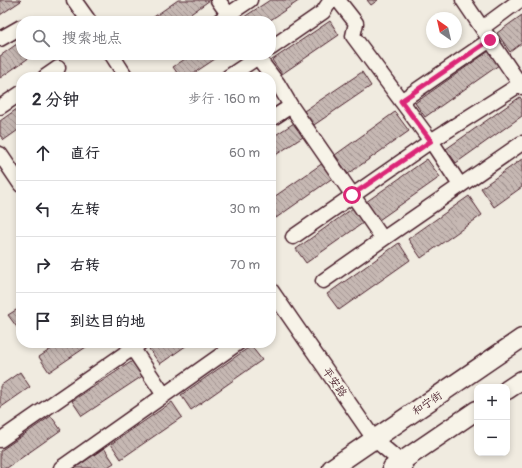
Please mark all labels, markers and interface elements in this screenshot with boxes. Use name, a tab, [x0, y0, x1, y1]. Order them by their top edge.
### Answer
north arrow	[426, 12, 462, 48]
search box	[16, 16, 276, 60]
icon: search	[30, 27, 52, 49]
text: 搜索地点	[62, 29, 122, 48]
route end	[481, 31, 499, 49]
text: 2 分钟	[32, 89, 79, 110]
text: 步行 · 160 m	[188, 91, 260, 107]
icon: ahead	[32, 142, 54, 164]
text: 直行	[70, 144, 100, 163]
text: 60 m	[229, 145, 260, 161]
route start	[343, 186, 361, 204]
icon: left	[32, 198, 54, 220]
text: 左转	[70, 200, 100, 219]
text: 30 m	[230, 201, 260, 217]
icon: right	[32, 254, 54, 276]
text: 右转	[70, 256, 100, 275]
text: 70 m	[230, 257, 260, 273]
icon: arrive	[32, 310, 54, 332]
text: 到达目的地	[70, 312, 145, 331]
street label: 平安路	[320, 365, 349, 400]
map controls	[474, 384, 510, 456]
button: +	[474, 384, 510, 420]
street label: 和宁街	[410, 388, 445, 418]
button: −	[474, 420, 510, 456]

